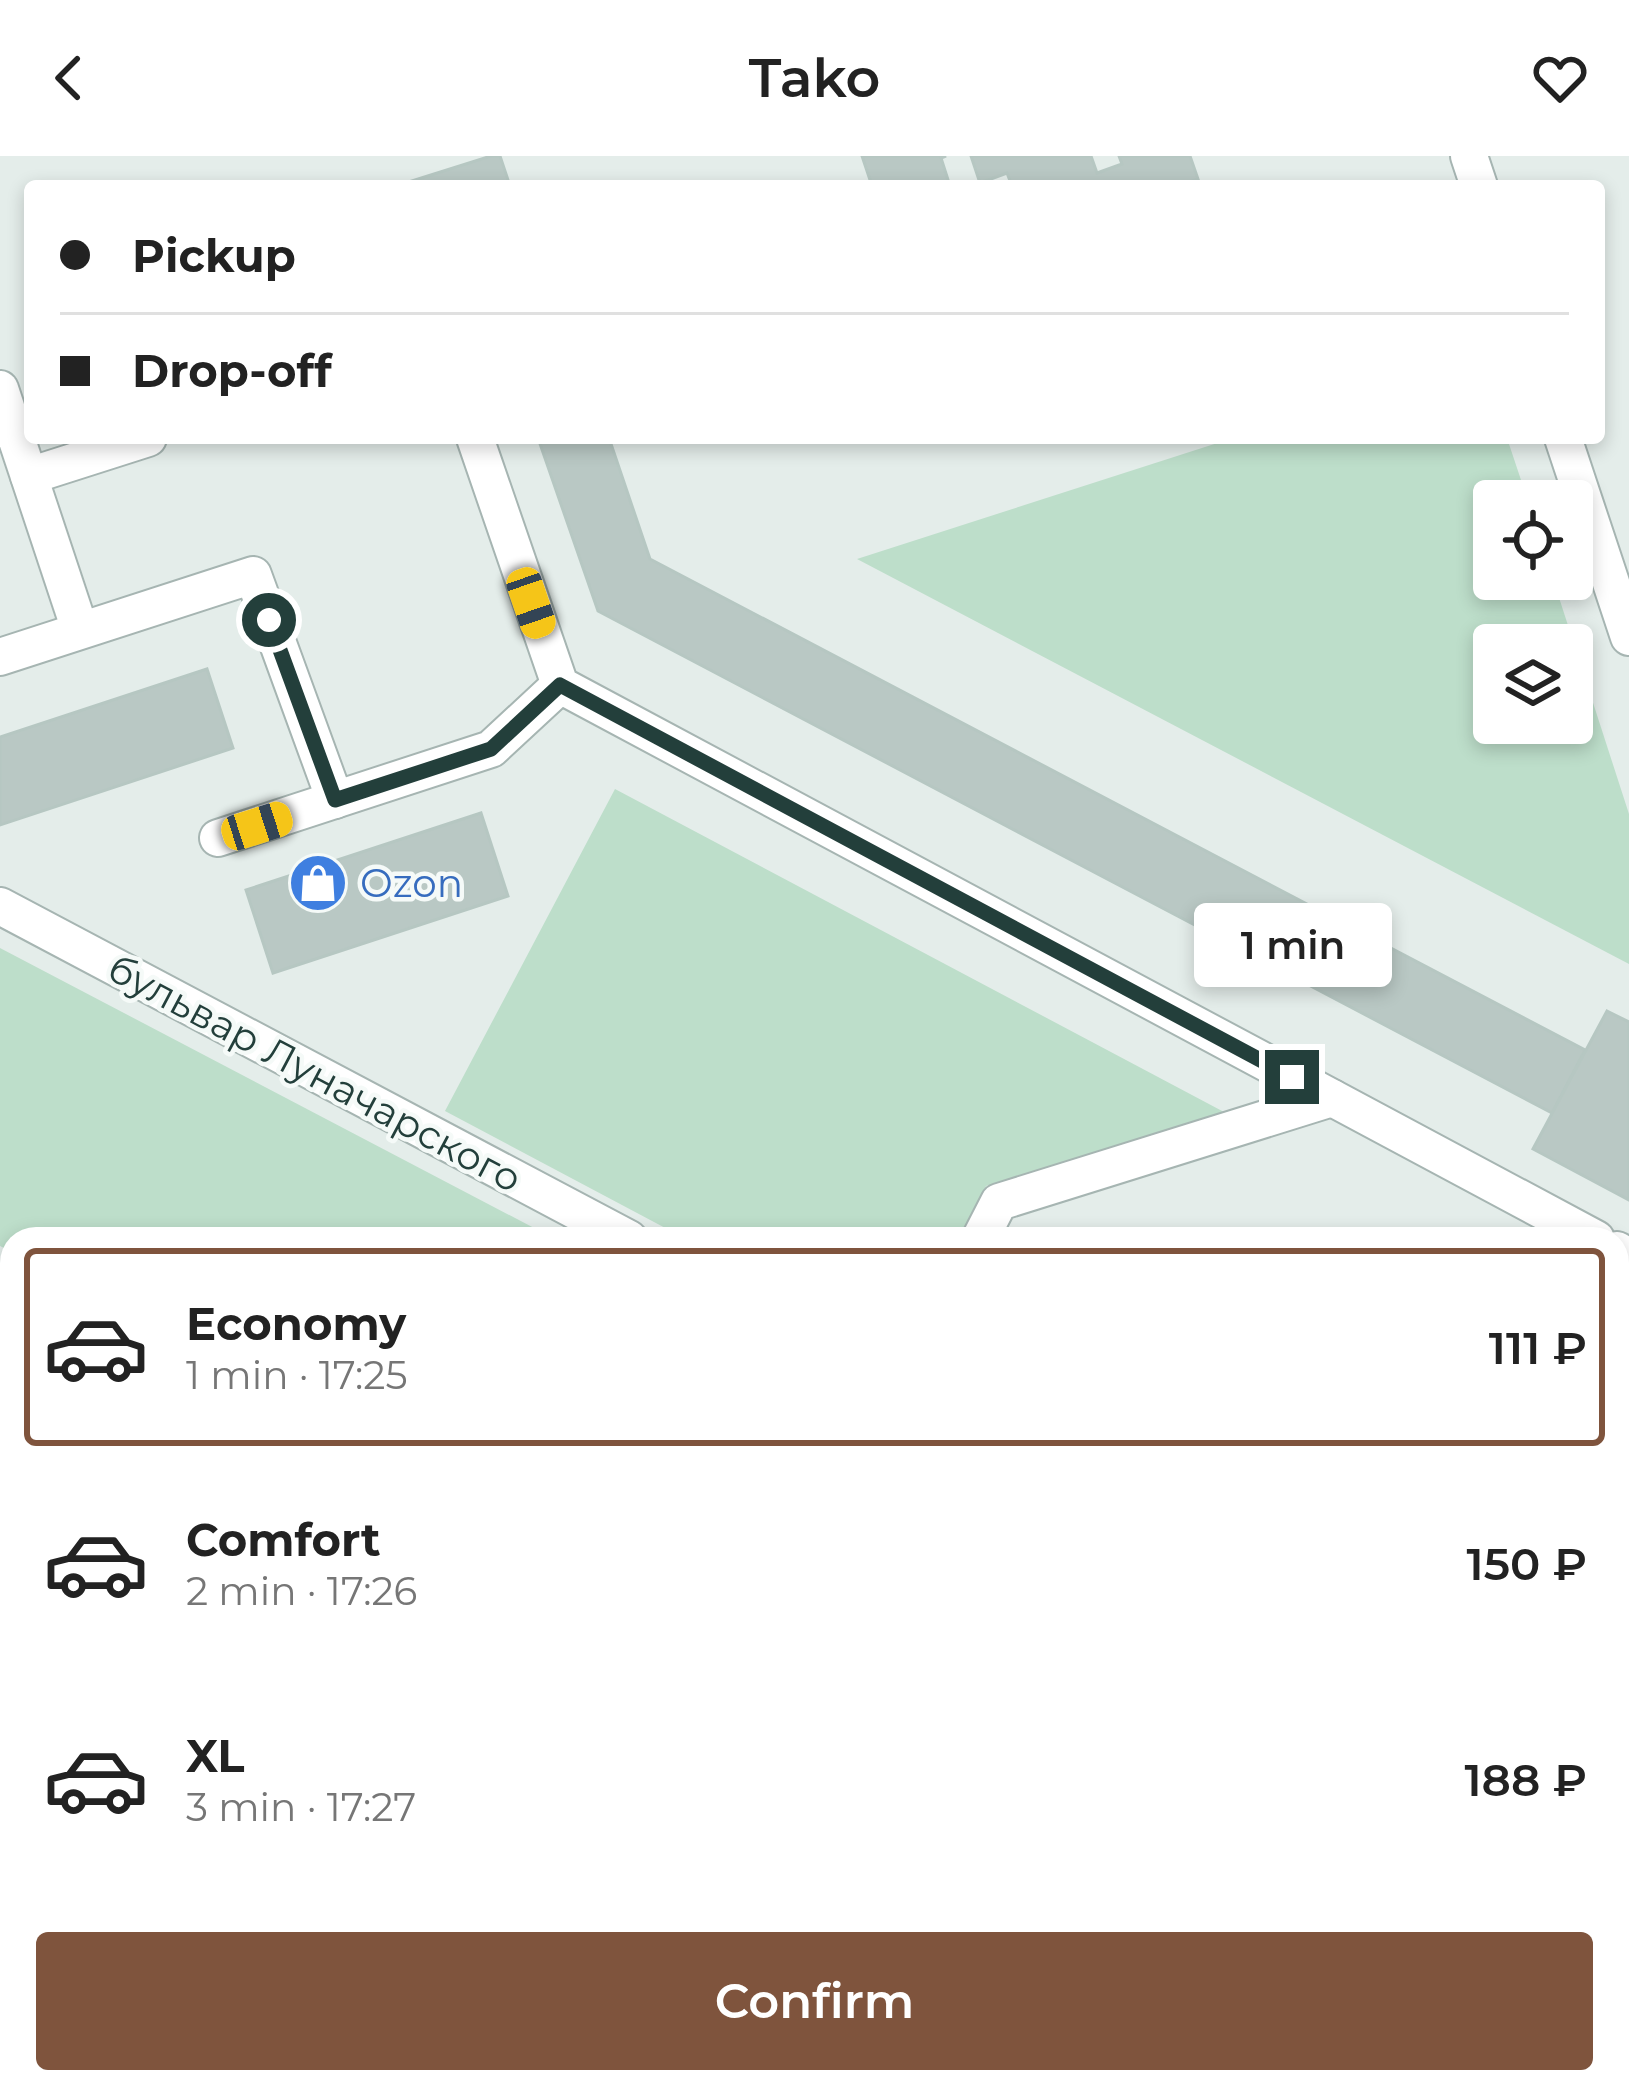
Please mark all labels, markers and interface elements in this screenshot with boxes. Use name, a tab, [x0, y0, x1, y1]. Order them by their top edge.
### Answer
icon: back	[36, 45, 102, 111]
text: Tako	[749, 45, 880, 111]
icon: heart	[1527, 45, 1593, 111]
text: Pickup	[132, 228, 296, 283]
text: Drop-off	[132, 343, 332, 398]
map controls	[1473, 480, 1593, 744]
button: locate	[1473, 480, 1593, 600]
car	[502, 563, 560, 643]
route start	[242, 593, 296, 647]
button: layers	[1473, 624, 1593, 744]
car	[217, 798, 297, 854]
shop icon: Ozon	[287, 852, 349, 914]
place label: Ozon	[360, 859, 463, 907]
callout: 1 min	[1193, 903, 1391, 987]
text: 1 min	[1241, 921, 1345, 969]
street label: бульвар Луначарского	[100, 943, 530, 1203]
route end	[1265, 1050, 1319, 1104]
icon: car	[42, 1293, 150, 1401]
text: Economy	[186, 1296, 406, 1351]
text: 111 ₽	[1489, 1320, 1587, 1375]
text: 1 min · 17:25	[186, 1351, 408, 1399]
icon: car	[42, 1509, 150, 1617]
text: Comfort	[186, 1512, 381, 1567]
text: 150 ₽	[1467, 1536, 1587, 1591]
text: 2 min · 17:26	[186, 1567, 417, 1615]
icon: car	[42, 1725, 150, 1833]
text: XL	[186, 1728, 244, 1783]
text: 188 ₽	[1464, 1752, 1587, 1807]
text: 3 min · 17:27	[186, 1783, 416, 1831]
button: Confirm	[36, 1932, 1593, 2070]

